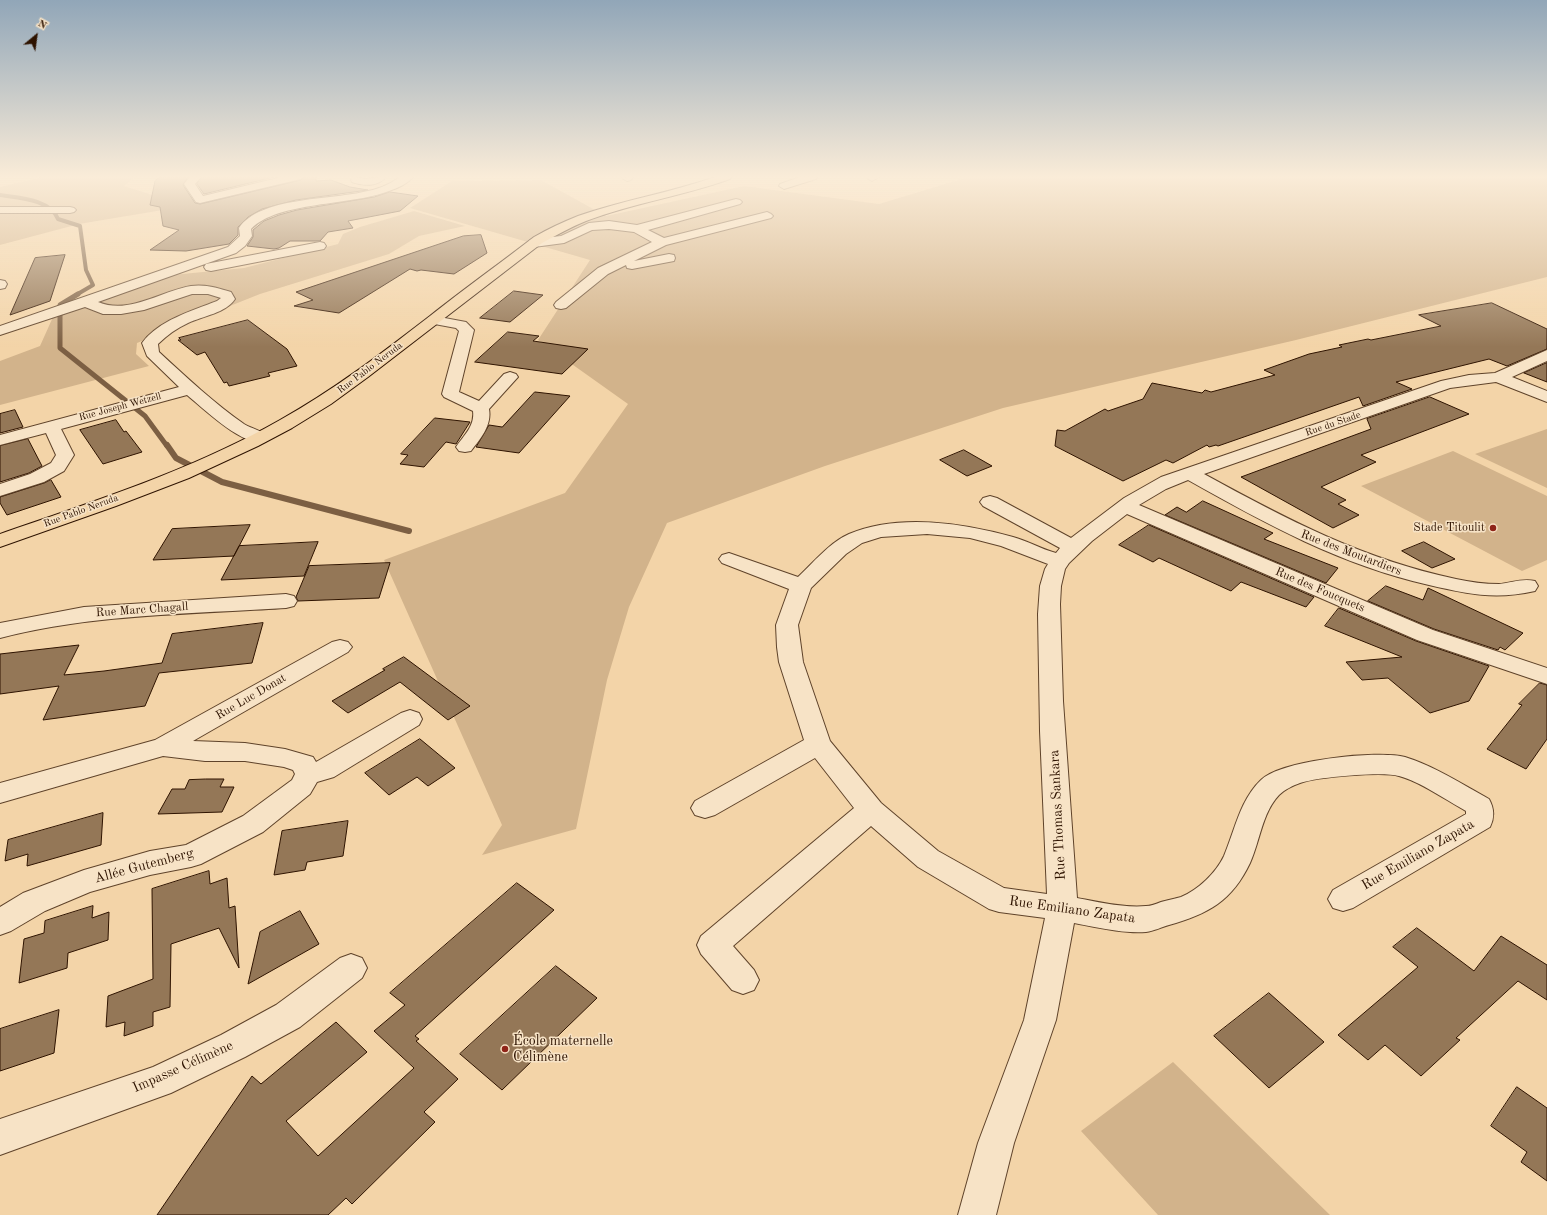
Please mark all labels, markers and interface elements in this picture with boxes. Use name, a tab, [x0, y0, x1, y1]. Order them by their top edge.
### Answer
north arrow	[16, 16, 56, 56]
text: N	[36, 18, 48, 32]
street label: Rue Pablo Neruda	[335, 340, 405, 396]
street label: Rue Joseph Wetzell	[77, 390, 163, 424]
street label: Rue du Stade	[1304, 409, 1362, 439]
street label: Rue Pablo Neruda	[42, 492, 120, 530]
place label: Stade Titoulit	[1413, 521, 1485, 535]
marker: Stade Titoulit	[1488, 523, 1498, 533]
street label: Rue des Moutardiers	[1299, 527, 1403, 579]
street label: Rue des Foucquets	[1273, 565, 1367, 615]
street label: Rue Marc Chagall	[95, 600, 189, 620]
street label: Rue Luc Donat	[213, 671, 289, 723]
street label: Rue Thomas Sankara	[1046, 749, 1070, 881]
street label: Rue Emiliano Zapata	[1359, 816, 1477, 894]
street label: Allée Gutemberg	[93, 845, 195, 887]
street label: Rue Emiliano Zapata	[1008, 893, 1136, 927]
place label: École maternelle Célimène	[513, 1033, 613, 1066]
street label: Impasse Célimène	[130, 1037, 236, 1097]
marker: École maternelle Célimène	[500, 1044, 510, 1054]

